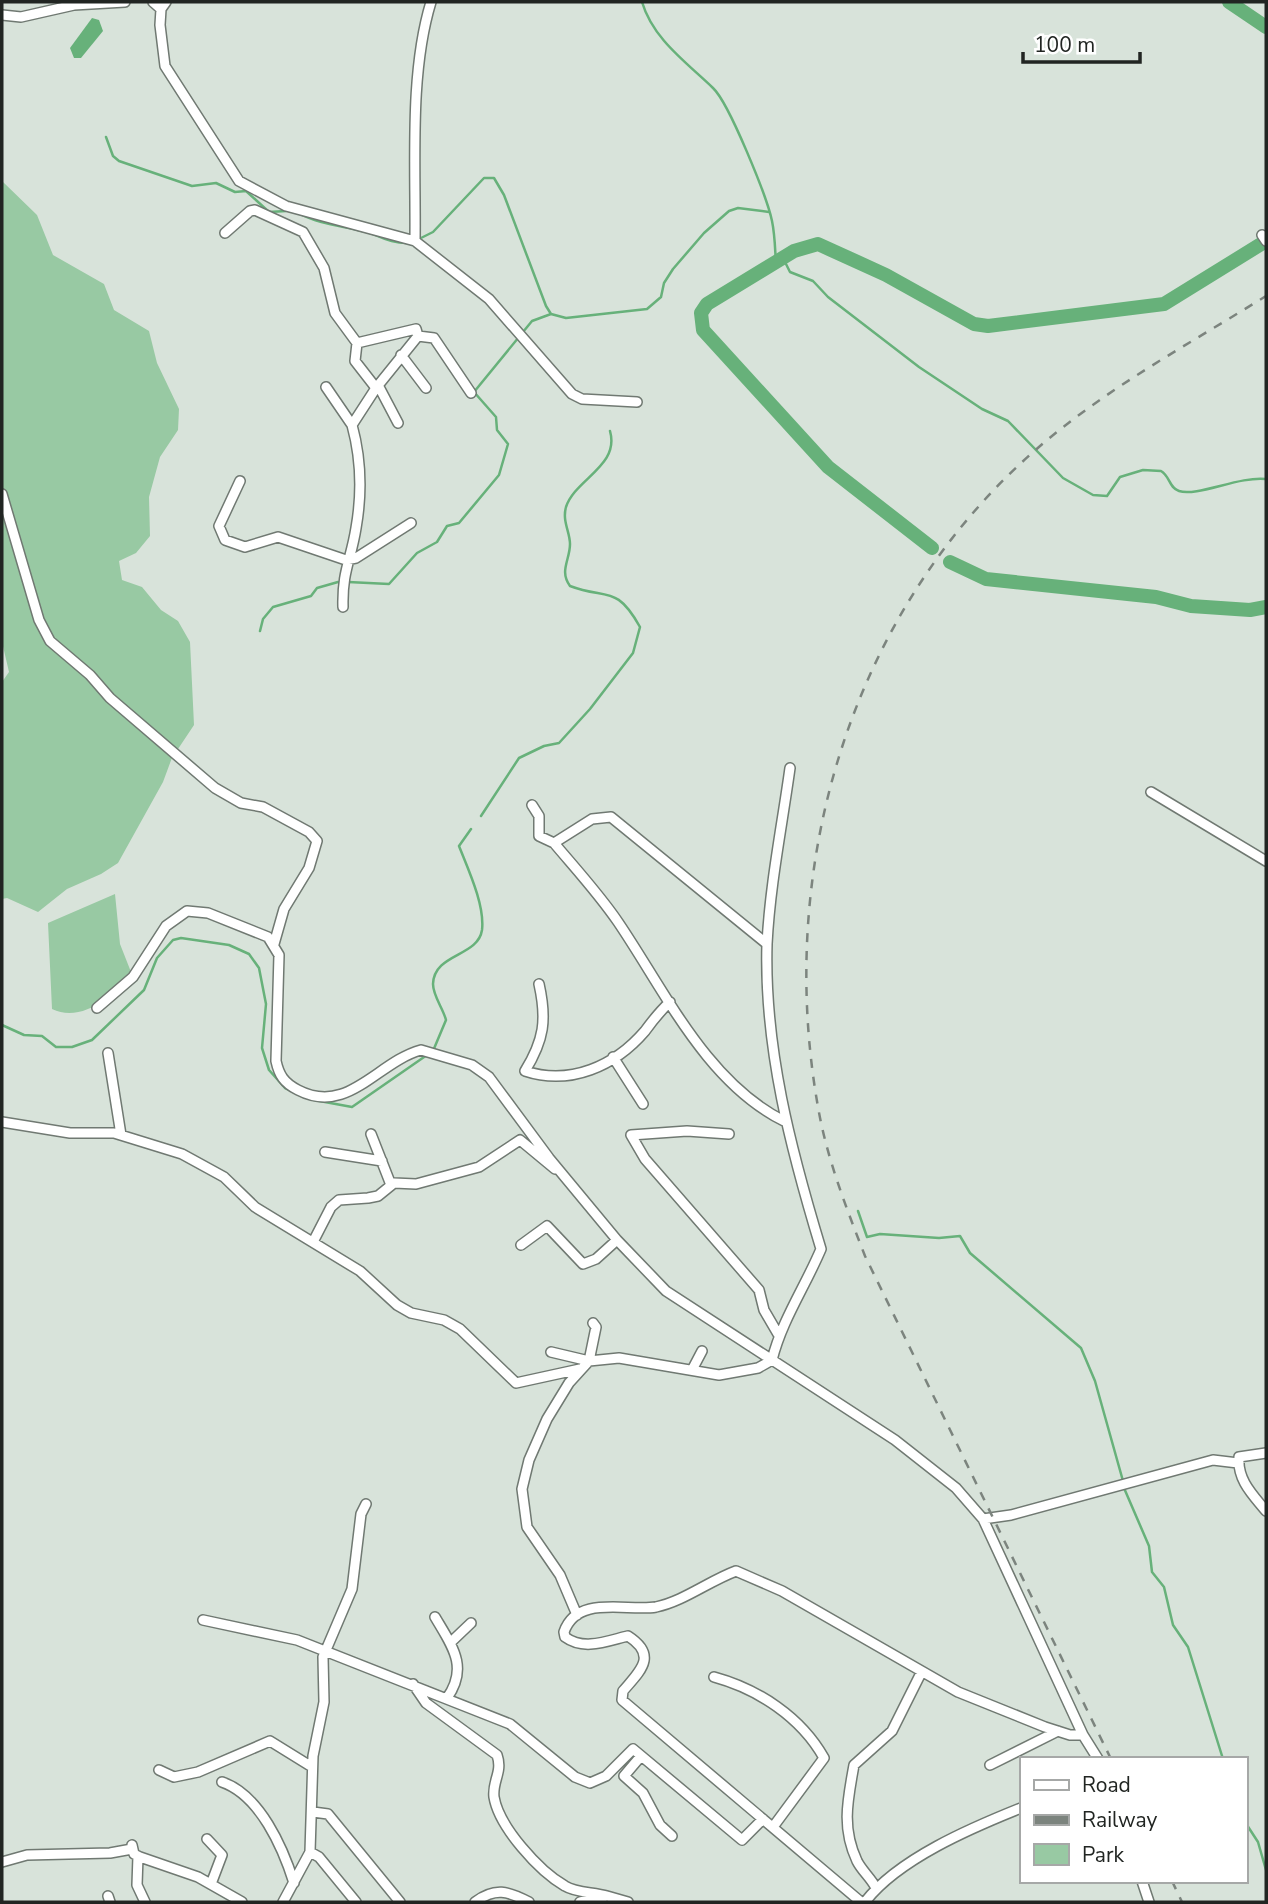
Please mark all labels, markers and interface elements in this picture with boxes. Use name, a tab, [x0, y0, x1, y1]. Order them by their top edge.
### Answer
scale bar	[1023, 21, 1140, 65]
text: 100 m	[1034, 31, 1095, 59]
legend	[1020, 1757, 1247, 1883]
text: Road	[1082, 1771, 1131, 1799]
text: Railway	[1082, 1806, 1157, 1834]
text: Park	[1082, 1841, 1124, 1869]

